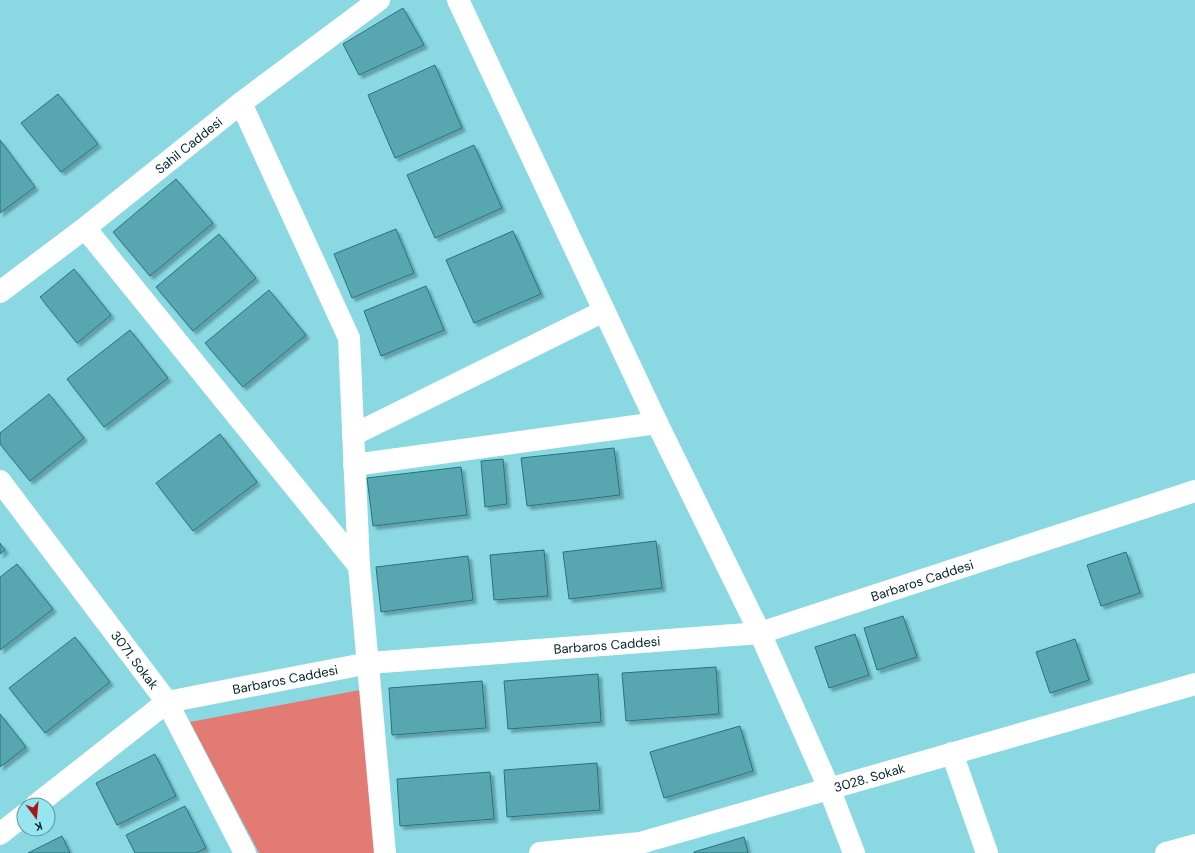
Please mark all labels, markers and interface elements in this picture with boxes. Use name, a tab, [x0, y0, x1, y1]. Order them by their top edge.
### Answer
street label: Sahil Caddesi	[152, 113, 226, 178]
street label: Barbaros Caddesi	[869, 556, 976, 605]
street label: 3071. Sokak	[107, 627, 162, 693]
street label: Barbaros Caddesi	[553, 633, 661, 658]
street label: Barbaros Caddesi	[231, 661, 339, 698]
street label: 3028. Sokak	[832, 759, 907, 796]
north arrow	[16, 797, 56, 837]
text: K	[33, 819, 44, 834]

